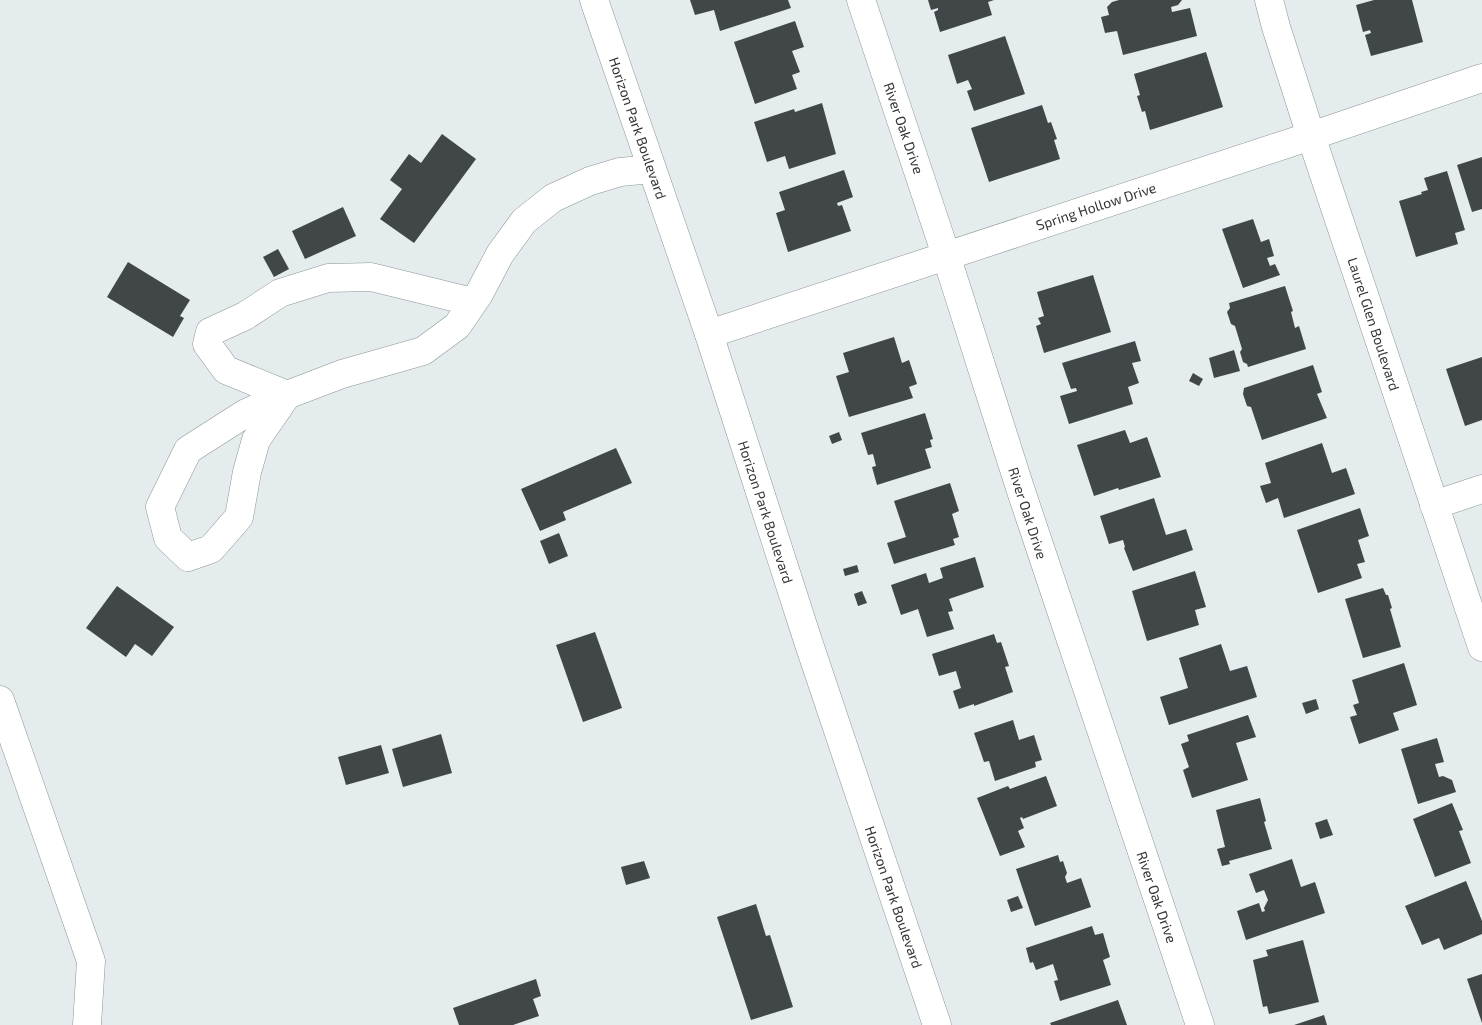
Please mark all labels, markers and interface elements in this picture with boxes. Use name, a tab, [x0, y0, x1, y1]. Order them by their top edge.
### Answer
street label: Horizon Park Boulevard	[606, 55, 670, 201]
street label: River Oak Drive	[880, 80, 928, 176]
street label: Spring Hollow Drive	[1034, 179, 1158, 233]
street label: Laurel Glen Boulevard	[1344, 255, 1404, 393]
street label: Horizon Park Boulevard	[735, 438, 797, 586]
street label: River Oak Drive	[1005, 465, 1051, 561]
street label: Horizon Park Boulevard	[862, 824, 926, 970]
street label: River Oak Drive	[1133, 849, 1181, 945]

